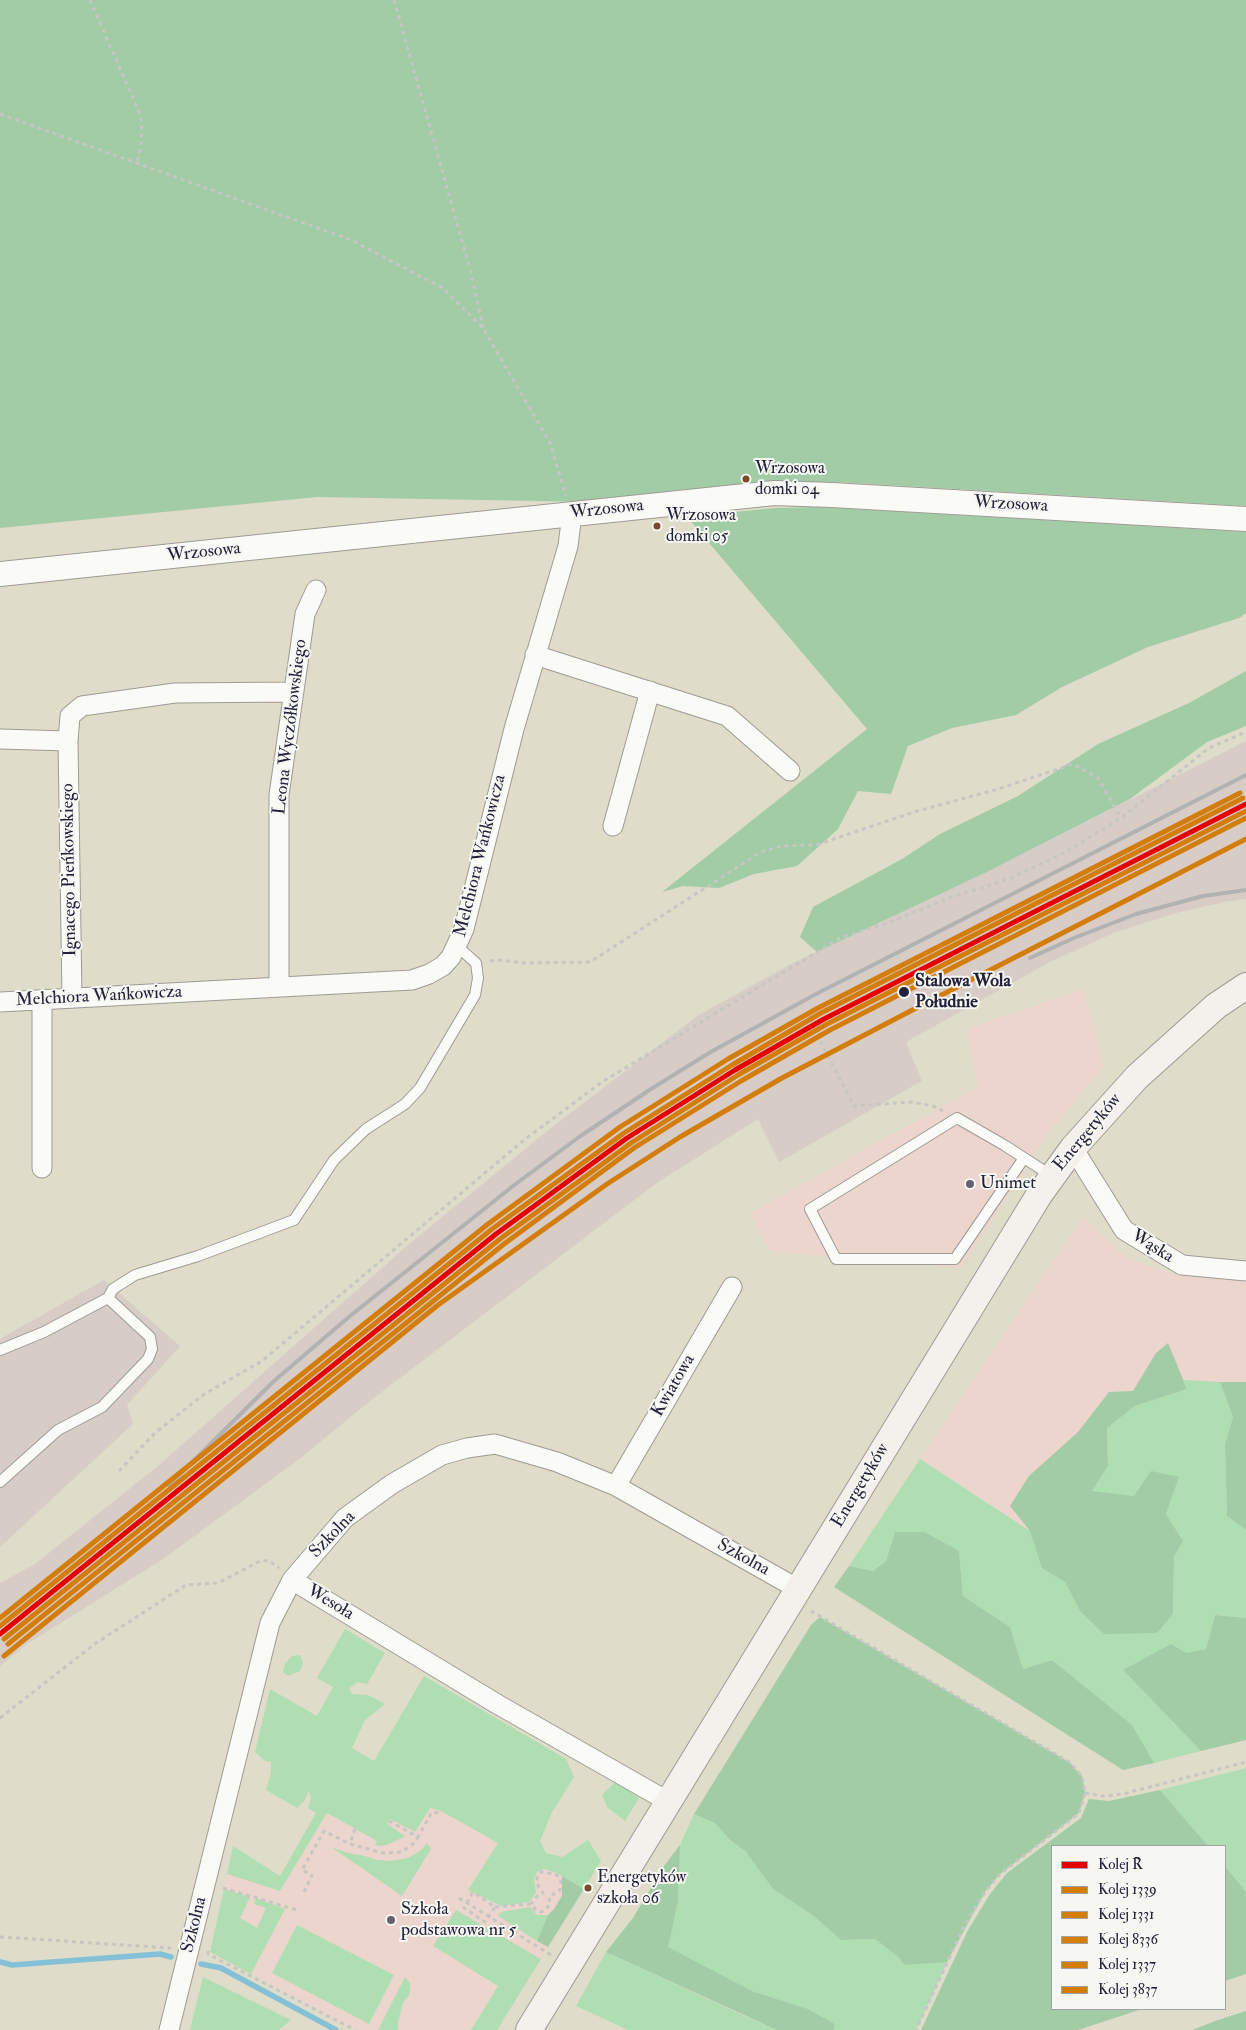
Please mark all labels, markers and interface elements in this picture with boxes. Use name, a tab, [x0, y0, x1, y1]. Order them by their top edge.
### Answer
place label: Wrzosowa domki 04	[755, 459, 825, 499]
marker: Wrzosowa domki 04	[741, 474, 751, 484]
street label: Wrzosowa	[973, 492, 1049, 518]
street label: Wrzosowa	[569, 495, 645, 525]
place label: Wrzosowa domki 05	[666, 506, 736, 546]
marker: Wrzosowa domki 05	[652, 521, 662, 531]
street label: Wrzosowa	[166, 538, 242, 568]
street label: Leona Wyczółkowskiego	[270, 638, 312, 816]
street label: Melchiora Wańkowicza	[450, 773, 512, 939]
street label: Ignacego Pieńkowskiego	[58, 783, 82, 957]
place label: Stalowa Wola Południe	[915, 971, 1011, 1014]
street label: Melchiora Wańkowicza	[15, 982, 183, 1012]
marker: Stalowa Wola Południe	[897, 985, 911, 999]
street label: Energetyków	[1049, 1090, 1127, 1176]
place label: Unimet	[980, 1173, 1036, 1195]
marker: Unimet	[964, 1178, 976, 1190]
street label: Wąska	[1127, 1226, 1177, 1268]
street label: Kwiatowa	[648, 1351, 700, 1421]
street label: Energetyków	[827, 1440, 895, 1532]
street label: Szkolna	[305, 1507, 361, 1563]
street label: Szkolna	[713, 1535, 773, 1581]
street label: Wesoła	[303, 1581, 357, 1625]
legend	[1051, 1845, 1226, 2010]
text: Kolej R	[1098, 1855, 1143, 1874]
place label: Energetyków szkoła 06	[597, 1868, 686, 1908]
text: Kolej 1339	[1098, 1880, 1157, 1899]
marker: Energetyków szkoła 06	[583, 1883, 593, 1893]
street label: Szkolna	[178, 1895, 212, 1955]
place label: Szkoła podstawowa nr 5	[401, 1899, 516, 1942]
text: Kolej 1331	[1098, 1905, 1154, 1924]
marker: Szkoła podstawowa nr 5	[385, 1914, 397, 1926]
text: Kolej 8336	[1098, 1930, 1158, 1949]
text: Kolej 1337	[1098, 1955, 1156, 1974]
text: Kolej 3837	[1098, 1980, 1158, 1999]

